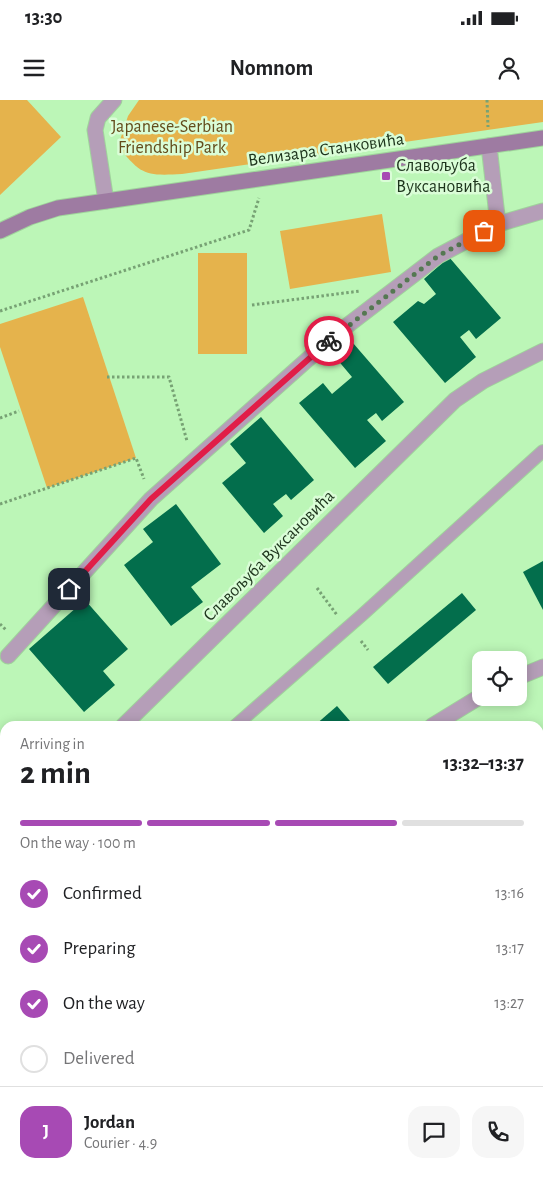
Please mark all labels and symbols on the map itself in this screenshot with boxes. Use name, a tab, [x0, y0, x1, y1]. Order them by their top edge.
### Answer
park label: Japanese-Serbian Friendship Park	[111, 118, 233, 157]
street label: Велизара Станковића	[247, 130, 405, 170]
place label: Славољуба Вуксановића	[396, 156, 490, 196]
marker: Славољуба Вуксановића	[380, 170, 392, 182]
pin	[463, 210, 505, 252]
courier	[304, 316, 354, 366]
street label: Славољуба Вуксановића	[199, 486, 338, 625]
pin	[48, 568, 90, 610]

